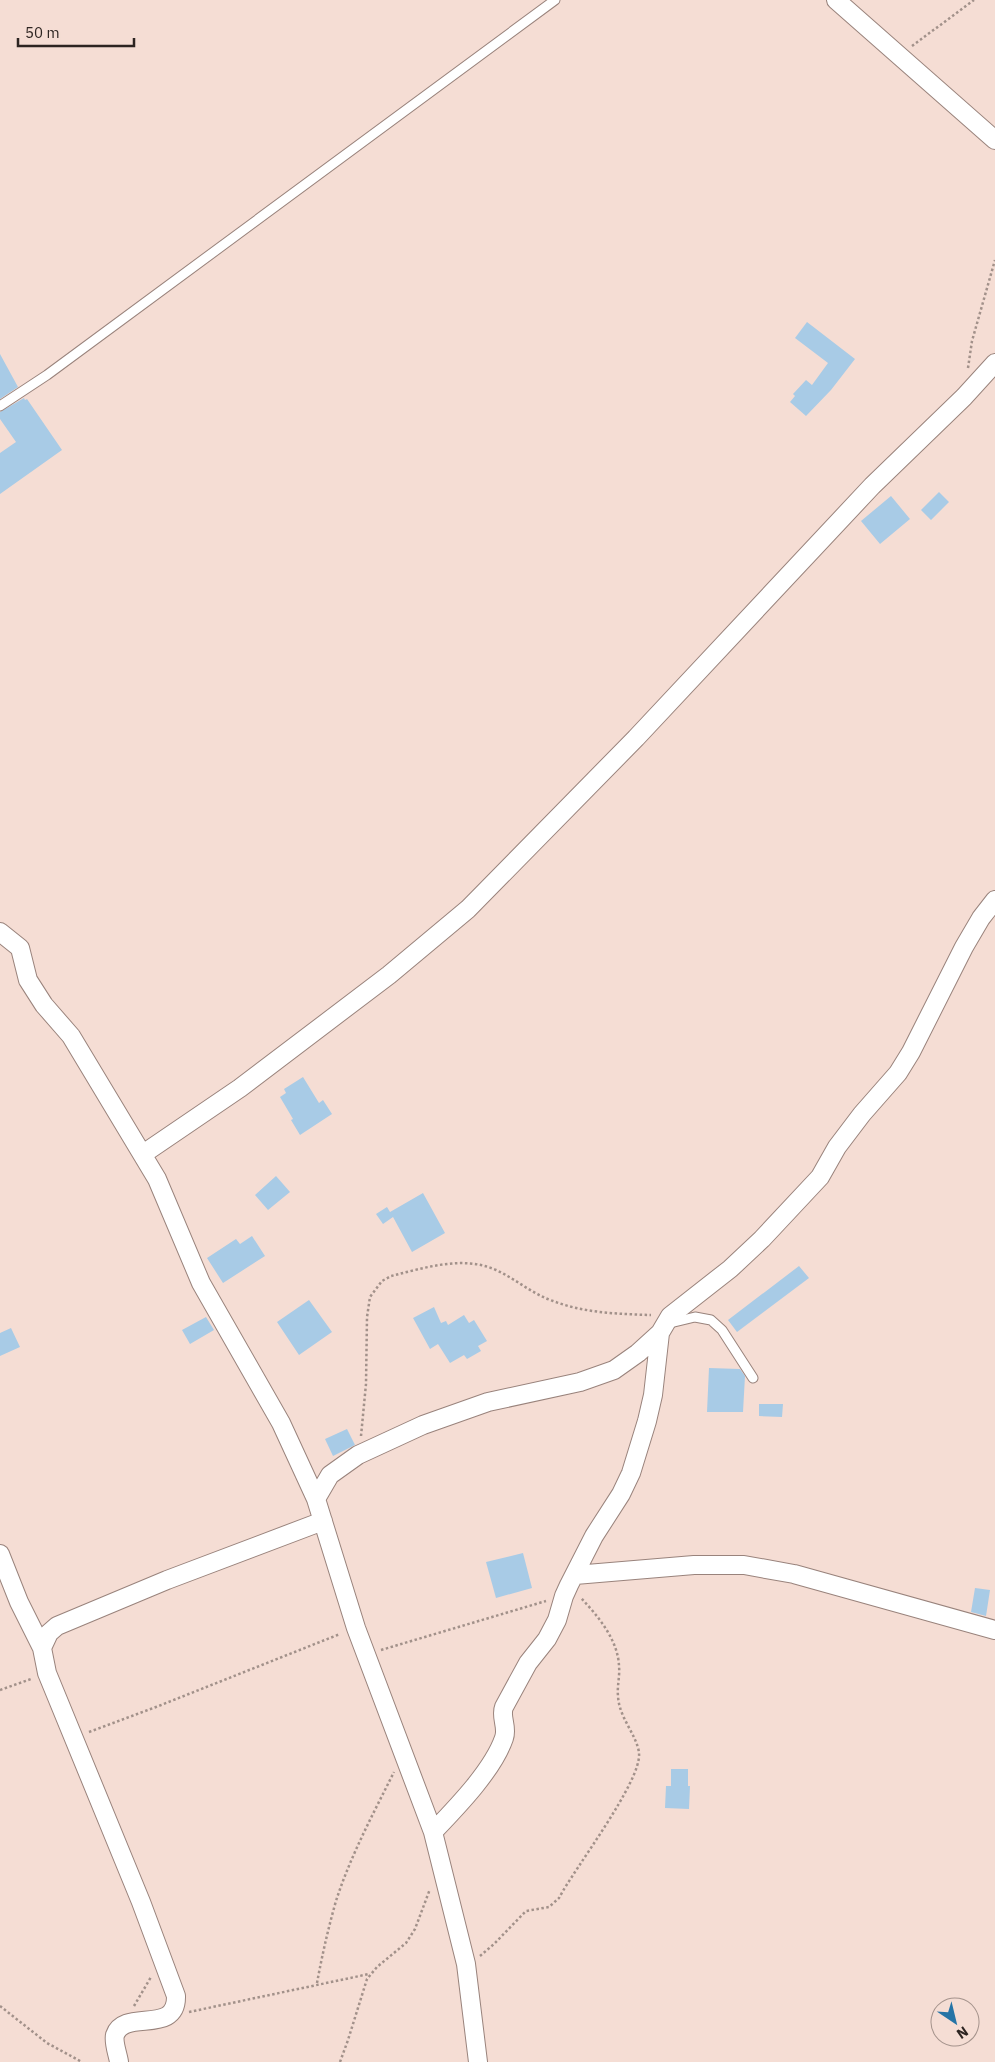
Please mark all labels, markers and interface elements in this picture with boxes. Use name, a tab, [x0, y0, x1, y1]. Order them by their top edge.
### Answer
scale bar	[18, 15, 134, 47]
text: 50 m	[25, 23, 60, 42]
north arrow	[930, 1997, 980, 2047]
text: N	[953, 2022, 972, 2043]

